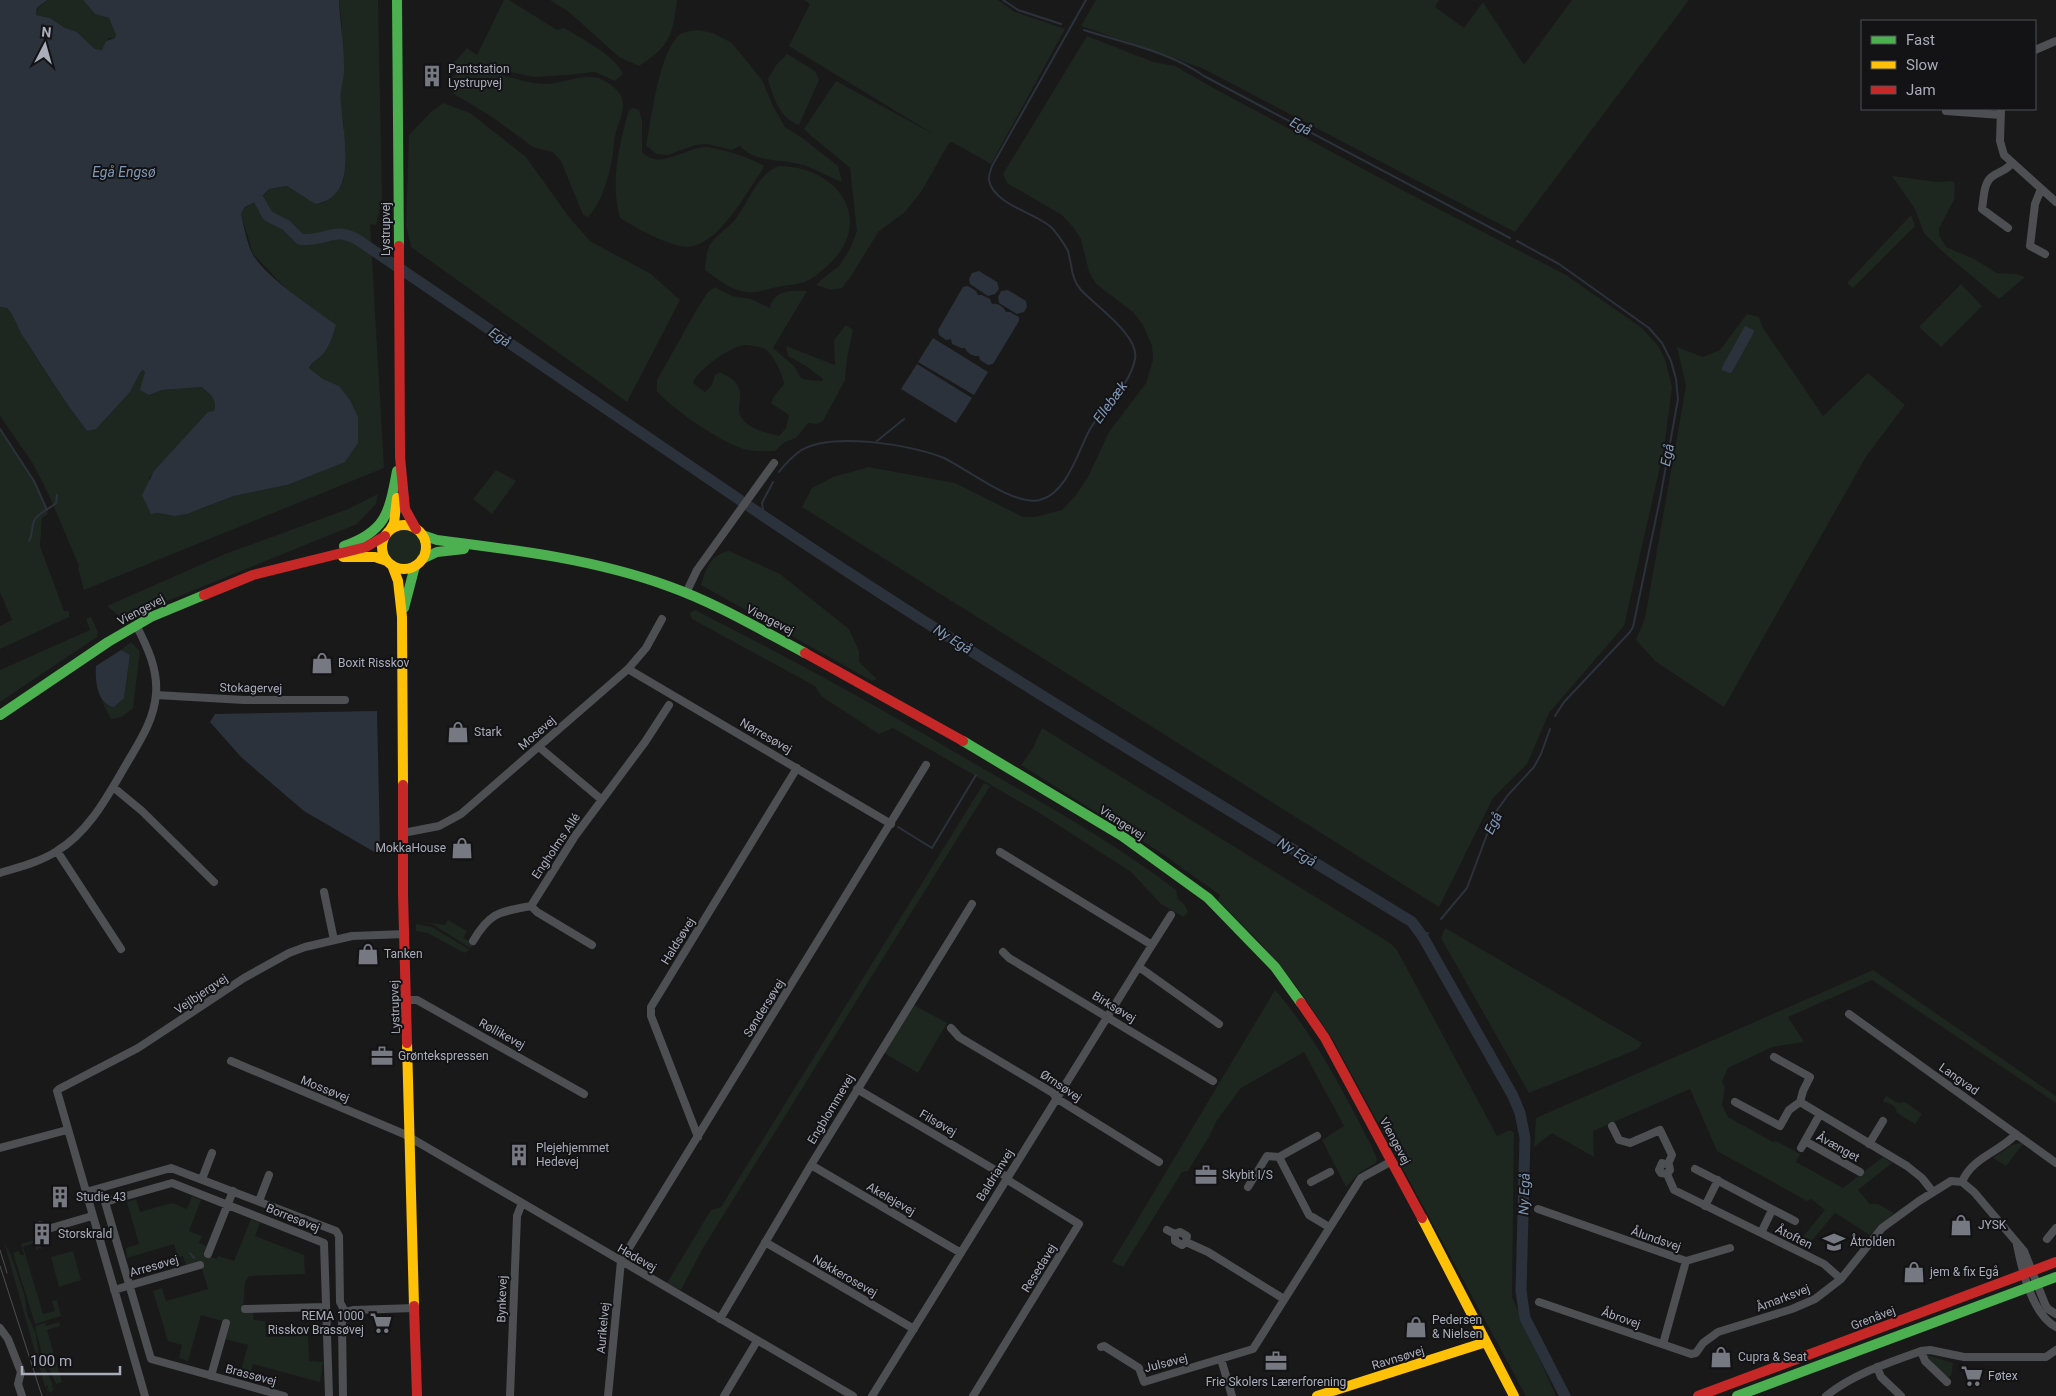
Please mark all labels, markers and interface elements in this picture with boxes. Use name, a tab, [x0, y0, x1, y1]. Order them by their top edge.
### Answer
north arrow	[20, 20, 70, 70]
legend	[1861, 20, 2036, 110]
text: N	[41, 24, 52, 41]
text: Fast	[1906, 31, 1935, 49]
text: Slow	[1906, 56, 1938, 74]
place label: Pantstation Lystrupvej	[448, 62, 510, 90]
building icon: Pantstation Lystrupvej	[419, 63, 445, 89]
text: Jam	[1906, 81, 1936, 99]
water label: Egå	[1287, 114, 1315, 138]
water label: Egå Engsø	[92, 164, 156, 180]
street label: Lystrupvej	[379, 202, 393, 256]
water label: Egå	[486, 324, 514, 350]
water label: Ellebæk	[1090, 377, 1131, 426]
water label: Egå	[1657, 442, 1677, 468]
street label: Viengevej	[115, 592, 167, 628]
street label: Viengevej	[744, 602, 796, 638]
water label: Ny Egå	[931, 621, 975, 657]
shop icon: Boxit Risskov	[309, 650, 335, 676]
place label: Boxit Risskov	[338, 656, 410, 670]
street label: Stokagervej	[220, 680, 283, 696]
street label: Mosevej	[516, 713, 559, 753]
street label: Nørresøvej	[738, 716, 795, 757]
shop icon: Stark	[445, 719, 471, 745]
place label: Stark	[474, 725, 503, 739]
street label: Viengevej	[1097, 803, 1148, 843]
water label: Egå	[1481, 809, 1505, 837]
street label: Engholms Allé	[529, 810, 583, 882]
water label: Ny Egå	[1275, 834, 1319, 870]
shop icon: MokkaHouse	[449, 835, 475, 861]
place label: MokkaHouse	[375, 841, 446, 855]
street label: Haldsøvej	[658, 915, 698, 967]
shop icon: Tanken	[355, 941, 381, 967]
place label: Tanken	[384, 947, 423, 961]
street label: Vejlbjergvej	[172, 971, 230, 1017]
street label: Søndersøvej	[741, 976, 787, 1040]
street label: Lystrupvej	[387, 980, 403, 1034]
street label: Birksøvej	[1090, 989, 1139, 1026]
street label: Røllikevej	[477, 1016, 527, 1052]
office icon: Grøntekspressen	[369, 1043, 395, 1069]
place label: Grøntekspressen	[398, 1049, 489, 1063]
street label: Langvad	[1936, 1060, 1982, 1098]
street label: Ørnsøvej	[1038, 1067, 1084, 1105]
street label: Engblommevej	[805, 1071, 857, 1146]
street label: Mossøvej	[299, 1073, 352, 1105]
street label: Filsøvej	[917, 1107, 959, 1139]
street label: Viengevej	[1377, 1115, 1413, 1167]
street label: Åvænget	[1814, 1128, 1863, 1165]
place label: Plejehjemmet Hedevej	[536, 1141, 609, 1169]
building icon: Plejehjemmet Hedevej	[506, 1142, 532, 1168]
street label: Baldrianvej	[973, 1146, 1017, 1204]
office icon: Skybit I/S	[1193, 1162, 1219, 1188]
place label: Skybit I/S	[1222, 1168, 1273, 1182]
water label: Ny Egå	[1515, 1173, 1533, 1215]
street label: Akelejevej	[864, 1180, 918, 1219]
building icon: Studie 43	[47, 1184, 73, 1210]
place label: Studie 43	[76, 1190, 126, 1204]
street label: Borresøvej	[264, 1201, 322, 1235]
shop icon: JYSK	[1948, 1212, 1974, 1238]
place label: JYSK	[1978, 1218, 2007, 1232]
street label: Åtoften	[1773, 1220, 1816, 1252]
building icon: Storskrald	[29, 1221, 55, 1247]
street label: Ålundsvej	[1629, 1222, 1684, 1254]
place label: Storskrald	[58, 1227, 112, 1241]
school or university icon: Åtrolden	[1821, 1229, 1847, 1255]
place label: Åtrolden	[1850, 1233, 1895, 1249]
street label: Hedevej	[615, 1241, 659, 1275]
street label: Resedavej	[1019, 1241, 1059, 1295]
street label: Arresøvej	[128, 1252, 180, 1280]
street label: Nøkkerosevej	[810, 1252, 880, 1300]
shop icon: jem & fix Egå	[1901, 1259, 1927, 1285]
place label: jem & fix Egå	[1929, 1265, 1999, 1279]
street label: Bynkevej	[494, 1275, 510, 1323]
street label: Åmarksvej	[1754, 1279, 1812, 1315]
street label: Aurikelvej	[594, 1302, 612, 1354]
street label: Åbrovej	[1600, 1303, 1643, 1331]
street label: Grenåvej	[1849, 1303, 1897, 1333]
place label: REMA 1000 Risskov Brassøvej	[268, 1309, 364, 1337]
supermarket icon: REMA 1000 Risskov Brassøvej	[368, 1310, 394, 1336]
place label: Pedersen & Nielsen	[1432, 1313, 1482, 1341]
shop icon: Pedersen & Nielsen	[1403, 1314, 1429, 1340]
street label: Ravnsøvej	[1370, 1343, 1426, 1373]
scale bar	[22, 1344, 120, 1376]
shop icon: Cupra & Seat	[1708, 1344, 1734, 1370]
office icon: Frie Skolers Lærerforening	[1263, 1348, 1289, 1374]
place label: Cupra & Seat	[1738, 1350, 1807, 1364]
street label: Julsøvej	[1143, 1351, 1189, 1375]
text: 100 m	[30, 1352, 72, 1370]
street label: Brassøvej	[224, 1362, 278, 1389]
supermarket icon: Føtex	[1959, 1363, 1985, 1389]
place label: Føtex	[1988, 1369, 2018, 1383]
place label: Frie Skolers Lærerforening	[1206, 1375, 1346, 1389]

